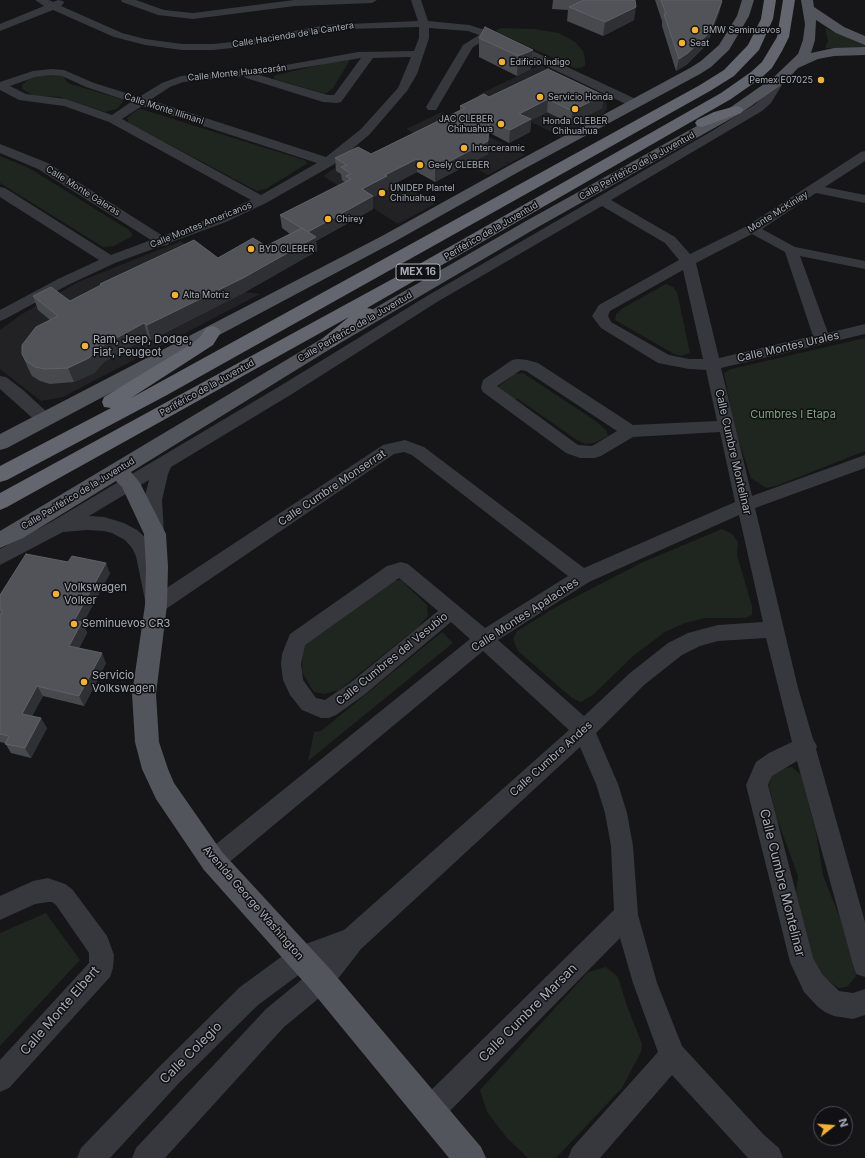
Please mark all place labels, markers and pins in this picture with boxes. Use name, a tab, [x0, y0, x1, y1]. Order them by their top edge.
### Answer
marker: BMW Seminuevos	[690, 25, 700, 35]
place label: BMW Seminuevos	[703, 25, 780, 35]
marker: Seat	[677, 38, 687, 48]
place label: Seat	[690, 38, 709, 48]
marker: Edificio Índigo	[497, 57, 507, 67]
place label: Edificio Índigo	[510, 57, 570, 67]
place label: Pemex E07025	[749, 75, 813, 85]
marker: Pemex E07025	[816, 75, 826, 85]
marker: Servicio Honda	[535, 92, 545, 102]
place label: Servicio Honda	[548, 92, 613, 102]
marker: Honda CLEBER Chihuahua	[570, 104, 580, 114]
place label: JAC CLEBER Chihuahua	[439, 114, 493, 135]
place label: Honda CLEBER Chihuahua	[543, 116, 607, 137]
marker: JAC CLEBER Chihuahua	[496, 119, 506, 129]
marker: Interceramic	[459, 143, 469, 153]
place label: Interceramic	[472, 143, 525, 153]
marker: Geely CLEBER	[415, 160, 425, 170]
place label: Geely CLEBER	[428, 160, 489, 170]
place label: UNIDEP Plantel Chihuahua	[390, 183, 455, 204]
marker: UNIDEP Plantel Chihuahua	[377, 188, 387, 198]
marker: Chirey	[323, 214, 333, 224]
place label: Chirey	[336, 214, 363, 224]
marker: BYD CLEBER	[246, 244, 256, 254]
place label: BYD CLEBER	[259, 244, 314, 254]
marker: Alta Motriz	[170, 290, 180, 300]
place label: Alta Motriz	[183, 290, 229, 300]
place label: Ram, Jeep, Dodge, Fiat, Peugeot	[93, 333, 192, 359]
marker: Ram, Jeep, Dodge, Fiat, Peugeot	[80, 341, 90, 351]
place label: Volkswagen Volker	[64, 581, 127, 607]
marker: Volkswagen Volker	[51, 589, 61, 599]
place label: Seminuevos CR3	[82, 617, 170, 631]
marker: Seminuevos CR3	[69, 619, 79, 629]
place label: Servicio Volkswagen	[92, 669, 155, 695]
marker: Servicio Volkswagen	[79, 677, 89, 687]

